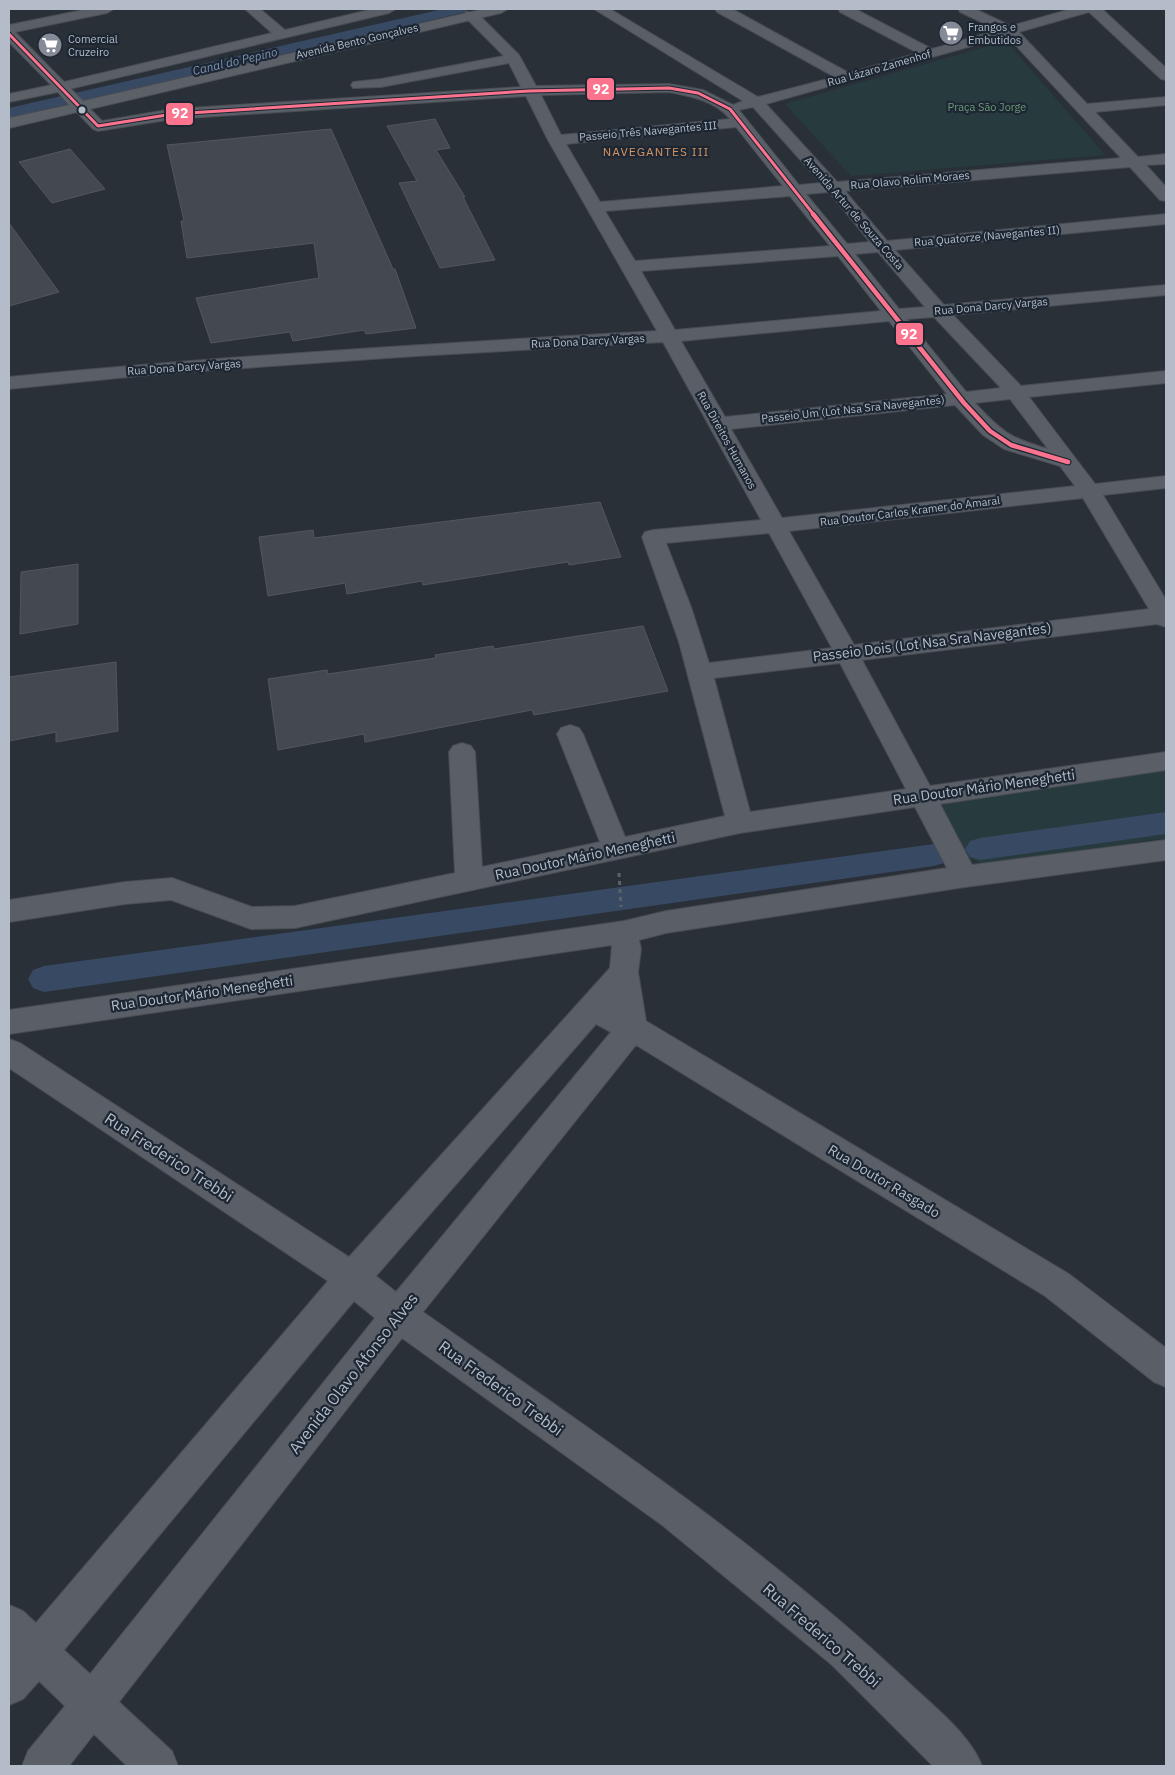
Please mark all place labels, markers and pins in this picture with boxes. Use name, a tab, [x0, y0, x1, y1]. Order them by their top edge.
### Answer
supermarket icon: Frangos e Embutidos	[938, 20, 964, 46]
place label: Frangos e Embutidos	[968, 20, 1021, 47]
supermarket icon: Comercial Cruzeiro	[37, 32, 63, 58]
place label: Comercial Cruzeiro	[68, 32, 118, 59]
unlabelled marker	[77, 105, 87, 115]

